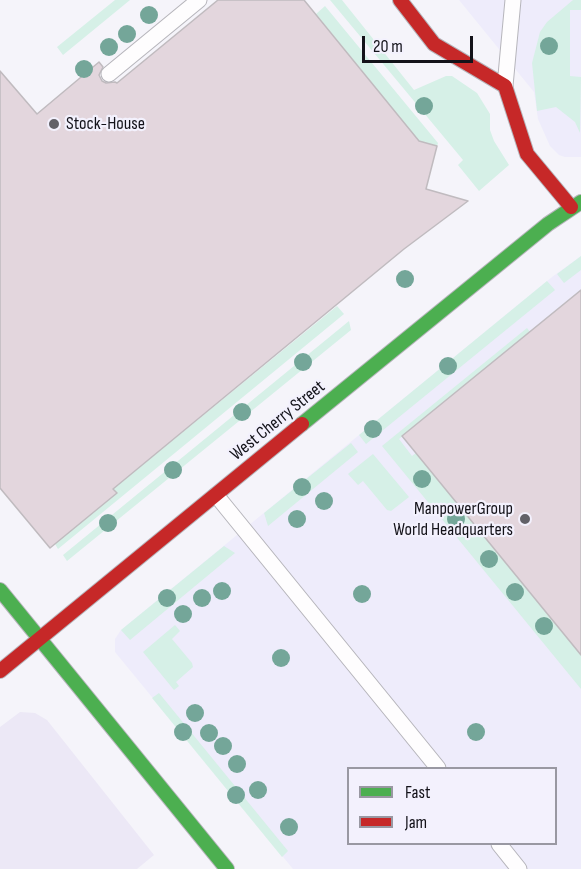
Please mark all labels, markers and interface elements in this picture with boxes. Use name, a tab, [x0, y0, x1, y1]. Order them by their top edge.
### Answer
scale bar	[365, 24, 476, 62]
text: 20 m	[373, 36, 403, 57]
place label: Stock-House	[66, 113, 145, 135]
marker: Stock-House	[47, 117, 61, 131]
street label: West Cherry Street	[226, 376, 330, 466]
place label: ManpowerGroup World Headquarters	[393, 498, 513, 540]
marker: ManpowerGroup World Headquarters	[518, 512, 532, 526]
legend	[347, 767, 557, 845]
text: Fast	[405, 782, 430, 803]
text: Jam	[405, 812, 427, 833]

